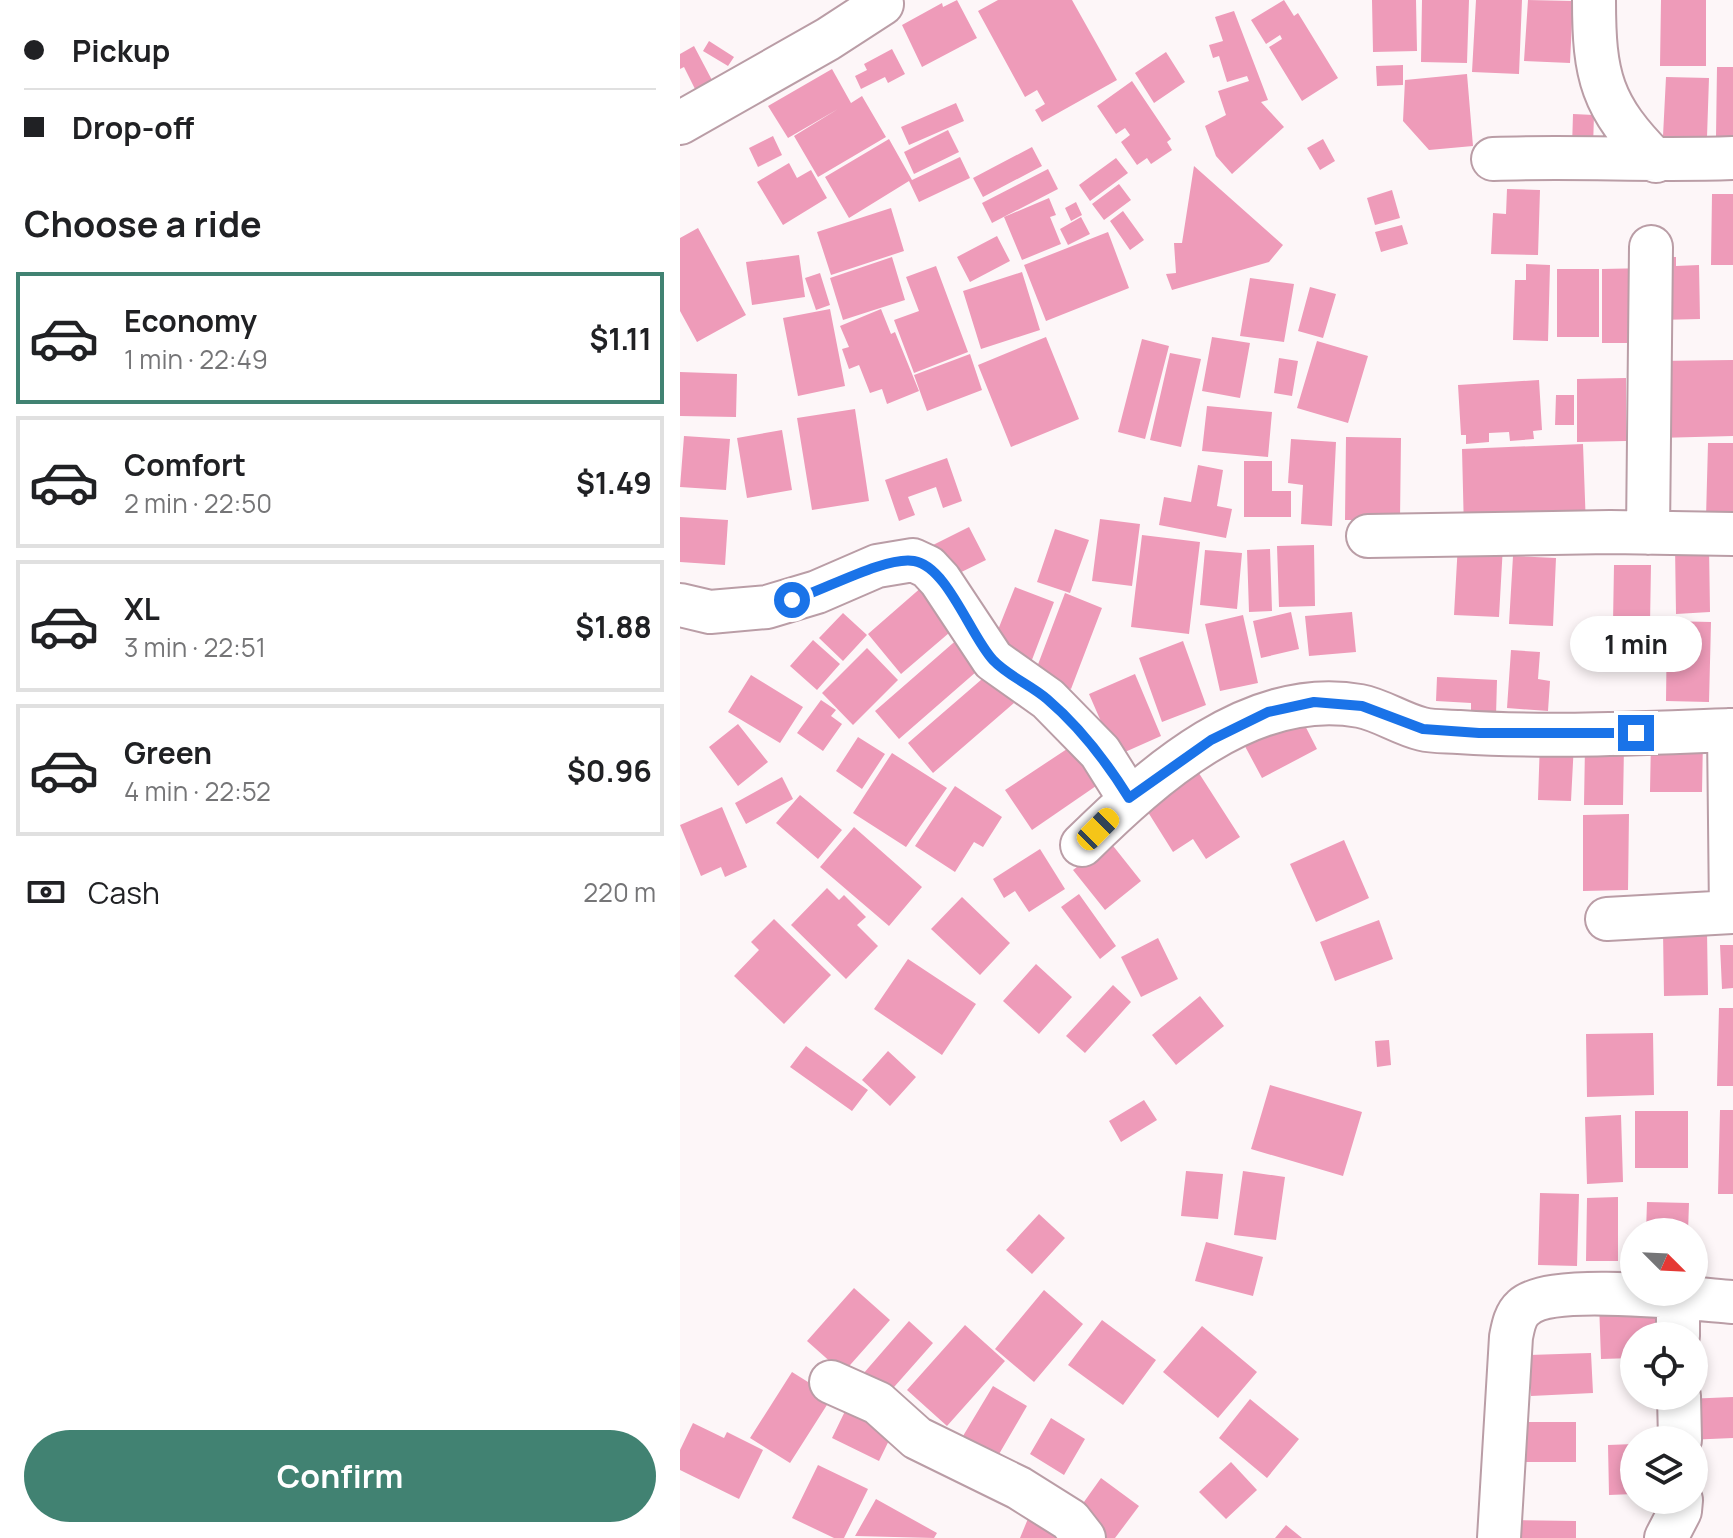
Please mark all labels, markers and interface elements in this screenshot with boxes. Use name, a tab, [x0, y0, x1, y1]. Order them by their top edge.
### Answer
text: Pickup	[72, 30, 170, 71]
text: Drop-off	[72, 107, 194, 148]
text: Choose a ride	[24, 199, 262, 248]
text: Economy	[124, 300, 257, 341]
icon: car	[28, 302, 100, 374]
text: $1.11	[589, 318, 652, 359]
text: 1 min · 22:49	[124, 341, 268, 377]
text: Comfort	[124, 444, 246, 485]
icon: car	[28, 446, 100, 518]
text: $1.49	[576, 462, 652, 503]
text: 2 min · 22:50	[124, 485, 272, 521]
route start	[774, 582, 810, 618]
text: XL	[124, 588, 160, 629]
icon: car	[28, 590, 100, 662]
text: $1.88	[575, 606, 652, 647]
callout: 1 min	[1570, 617, 1702, 673]
text: 1 min	[1604, 626, 1668, 662]
text: 3 min · 22:51	[124, 629, 266, 665]
route end	[1618, 715, 1654, 751]
text: Green	[124, 732, 212, 773]
icon: car	[28, 734, 100, 806]
text: $0.96	[567, 750, 652, 791]
text: 4 min · 22:52	[124, 773, 271, 809]
car	[1073, 804, 1123, 854]
icon: cash	[24, 870, 68, 914]
text: Cash	[88, 872, 160, 913]
text: 220 m	[583, 874, 656, 910]
north arrow	[1620, 1218, 1708, 1306]
map controls	[1620, 1218, 1708, 1514]
button: locate	[1620, 1322, 1708, 1410]
button: layers	[1620, 1426, 1708, 1514]
button: Confirm	[24, 1430, 656, 1522]

